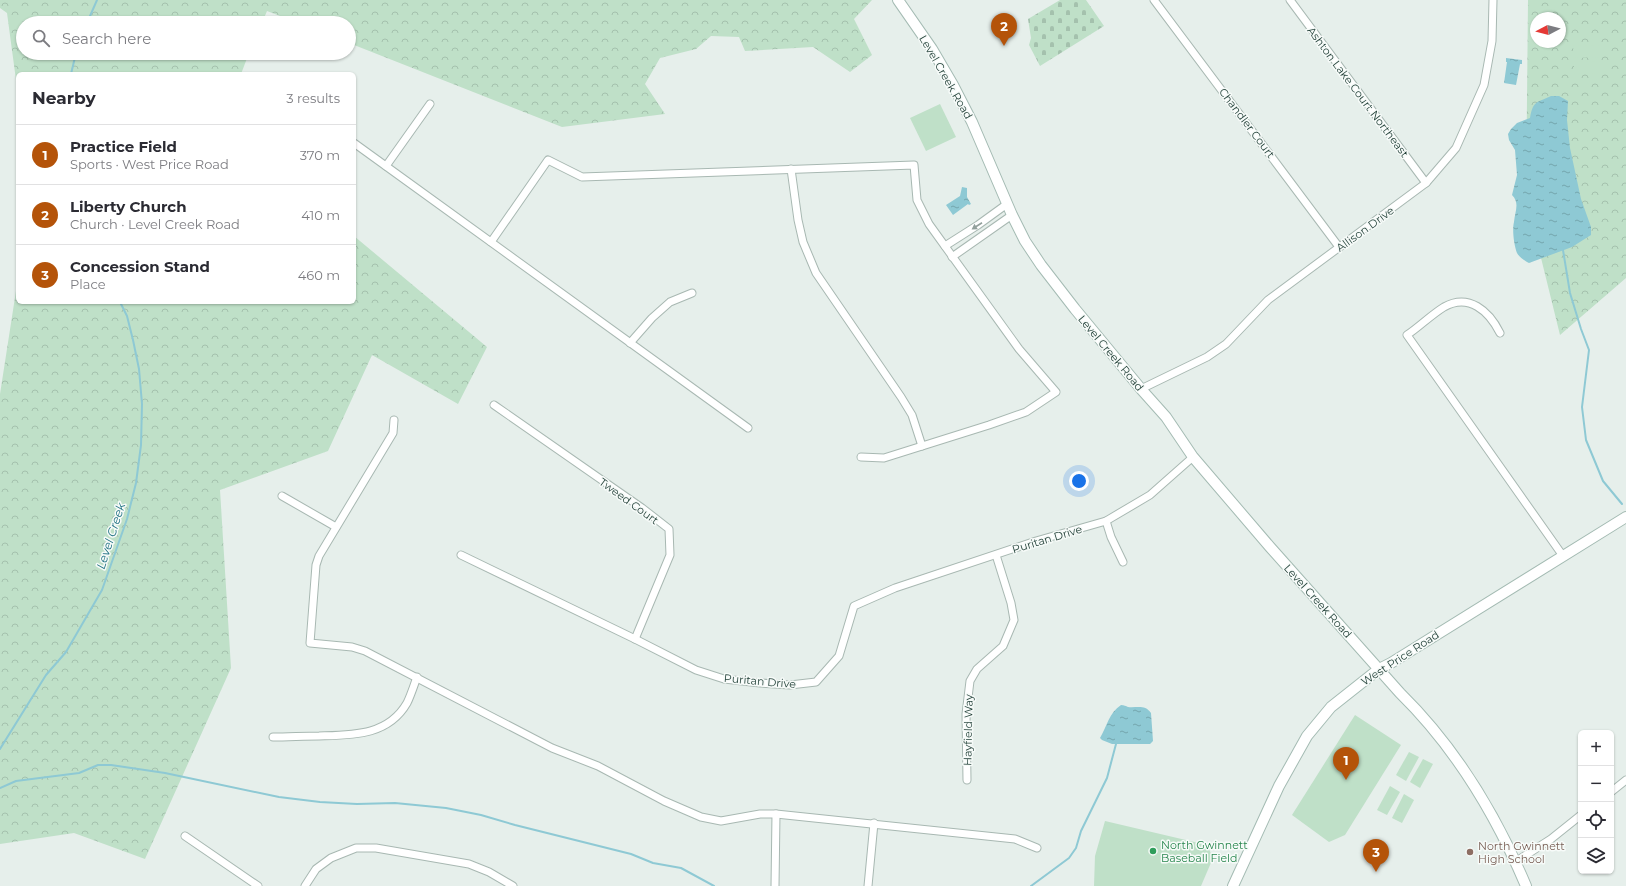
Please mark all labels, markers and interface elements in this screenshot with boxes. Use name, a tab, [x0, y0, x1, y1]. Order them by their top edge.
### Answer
north arrow	[1530, 12, 1566, 48]
pin: 2	[991, 13, 1017, 46]
search box	[16, 16, 356, 60]
street label: Ashton Lake Court Northeast	[1304, 24, 1412, 160]
icon: search	[30, 27, 52, 49]
text: Search here	[62, 29, 151, 48]
street label: Level Creek Road	[916, 32, 976, 122]
street label: Chandler Court	[1216, 85, 1278, 161]
text: Nearby	[32, 88, 96, 108]
text: 3 results	[286, 90, 340, 106]
text: Practice Field	[70, 137, 177, 156]
text: 1	[42, 147, 48, 163]
text: 370 m	[300, 147, 340, 163]
text: Sports · West Price Road	[70, 156, 229, 172]
text: Liberty Church	[70, 197, 187, 216]
street label: Allison Drive	[1333, 203, 1397, 255]
text: 2	[41, 207, 49, 223]
text: 410 m	[301, 207, 340, 223]
text: Church · Level Creek Road	[70, 216, 240, 232]
one-way arrow	[971, 222, 982, 230]
text: Concession Stand	[70, 257, 210, 276]
text: 3	[41, 267, 49, 283]
text: 460 m	[298, 267, 340, 283]
text: Place	[70, 276, 106, 292]
street label: Level Creek Road	[1075, 312, 1147, 394]
your location	[1069, 471, 1089, 491]
street label: Tweed Court	[597, 475, 662, 528]
water label: Level Creek	[93, 500, 129, 571]
street label: Puritan Drive	[1010, 522, 1084, 556]
street label: Level Creek Road	[1281, 561, 1355, 641]
street label: West Price Road	[1358, 628, 1442, 688]
street label: Puritan Drive	[723, 671, 797, 691]
street label: Hayfield Way	[960, 694, 976, 766]
map controls	[1578, 730, 1614, 874]
button: +	[1578, 730, 1614, 766]
pin: 1	[1333, 747, 1359, 780]
button: −	[1578, 766, 1614, 802]
button: locate	[1578, 802, 1614, 838]
place label: North Gwinnett Baseball Field	[1161, 838, 1248, 865]
button: layers	[1578, 838, 1614, 874]
pin: 3	[1363, 839, 1389, 872]
place label: North Gwinnett High School	[1478, 839, 1565, 866]
marker: North Gwinnett Baseball Field	[1148, 846, 1158, 856]
marker: North Gwinnett High School	[1465, 847, 1475, 857]

